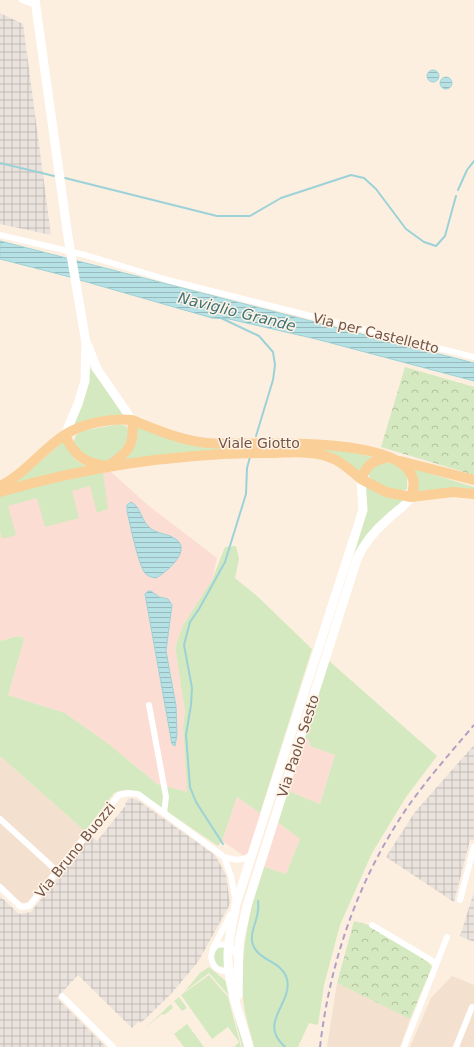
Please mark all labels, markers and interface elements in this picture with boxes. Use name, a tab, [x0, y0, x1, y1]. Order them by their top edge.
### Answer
water label: Naviglio Grande	[176, 289, 298, 335]
street label: Via per Castelletto	[311, 310, 441, 356]
street label: Viale Giotto	[218, 435, 300, 451]
street label: Via Paolo Sesto	[274, 693, 322, 799]
street label: Via Bruno Buozzi	[32, 799, 118, 901]

